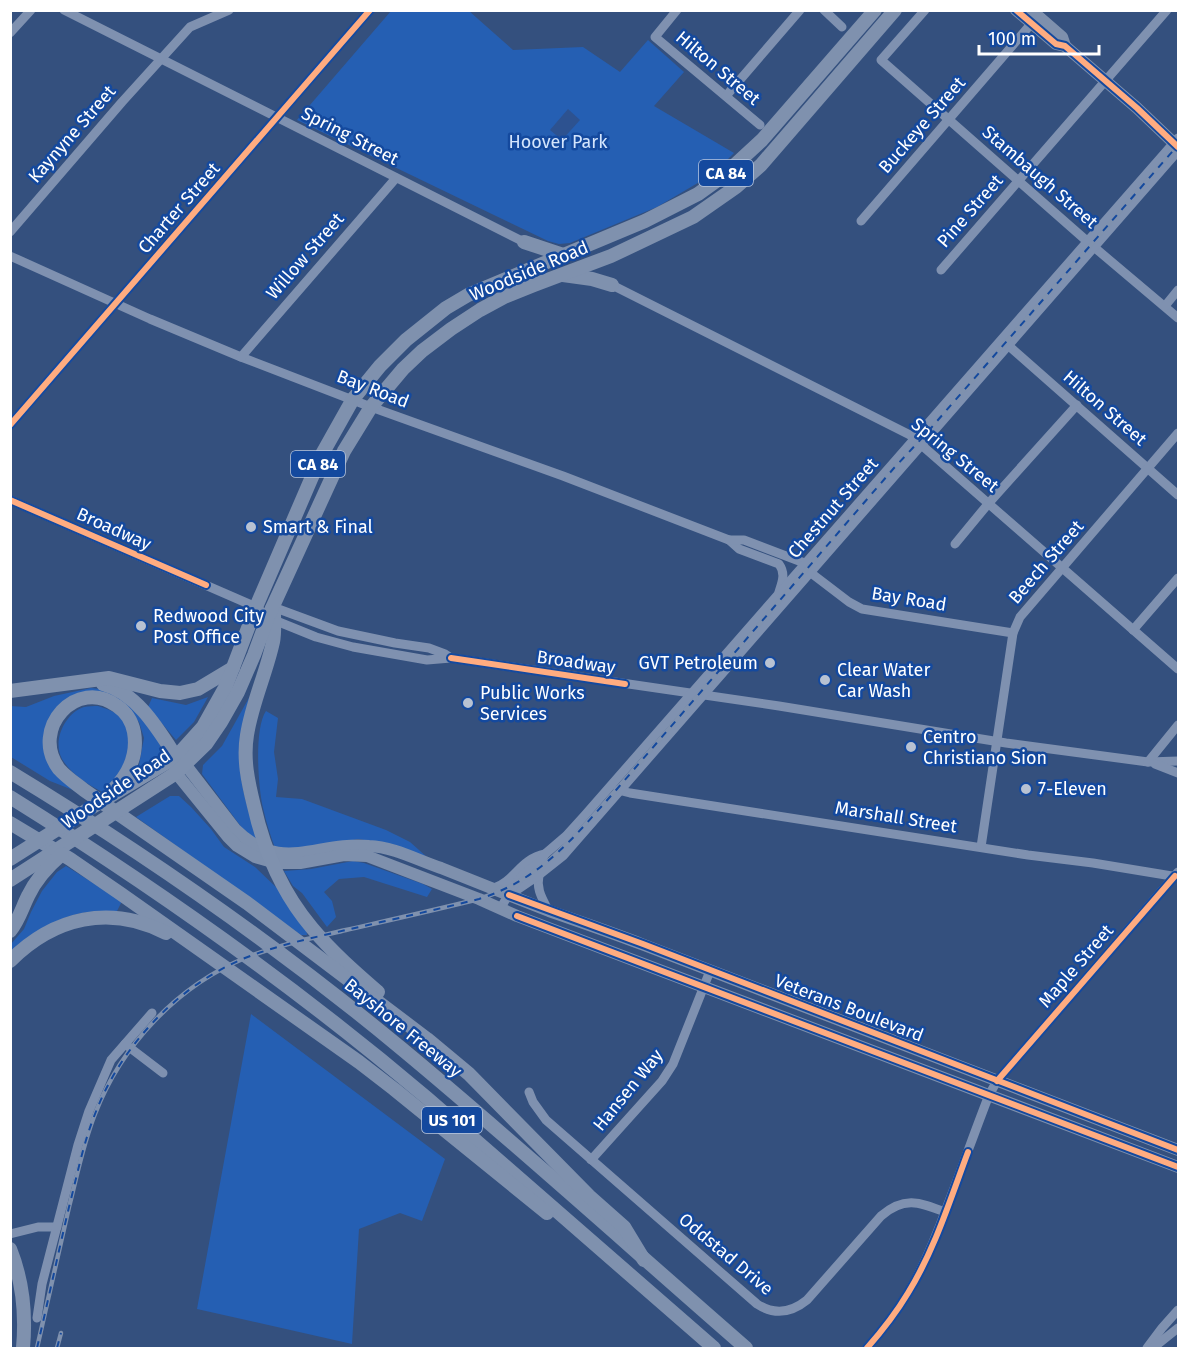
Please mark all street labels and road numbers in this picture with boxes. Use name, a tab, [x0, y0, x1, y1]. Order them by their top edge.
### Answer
street label: Hilton Street	[671, 26, 765, 110]
street label: Buckeye Street	[874, 72, 970, 178]
street label: Kaynyne Street	[24, 80, 121, 187]
street label: Spring Street	[298, 102, 403, 170]
street label: Stambaugh Street	[978, 121, 1103, 233]
street label: Charter Street	[133, 157, 225, 258]
road number: CA 84	[699, 160, 753, 186]
street label: Pine Street	[932, 170, 1008, 252]
street label: Willow Street	[261, 208, 349, 304]
street label: Woodside Road	[466, 236, 592, 306]
street label: Bay Road	[334, 365, 412, 413]
street label: Hilton Street	[1059, 366, 1152, 451]
street label: Spring Street	[907, 413, 1004, 497]
road number: CA 84	[291, 451, 345, 477]
street label: Chestnut Street	[783, 453, 883, 563]
street label: Broadway	[73, 503, 155, 555]
street label: Beech Street	[1004, 515, 1089, 608]
street label: Bay Road	[870, 582, 948, 616]
street label: Broadway	[535, 646, 617, 678]
street label: Woodside Road	[57, 744, 175, 834]
street label: Marshall Street	[833, 796, 959, 838]
street label: Maple Street	[1034, 920, 1118, 1012]
street label: Veterans Boulevard	[771, 969, 927, 1047]
street label: Bayshore Freeway	[340, 974, 466, 1082]
street label: Hansen Way	[588, 1045, 668, 1135]
road number: US 101	[422, 1107, 482, 1133]
street label: Oddstad Drive	[674, 1208, 778, 1300]

